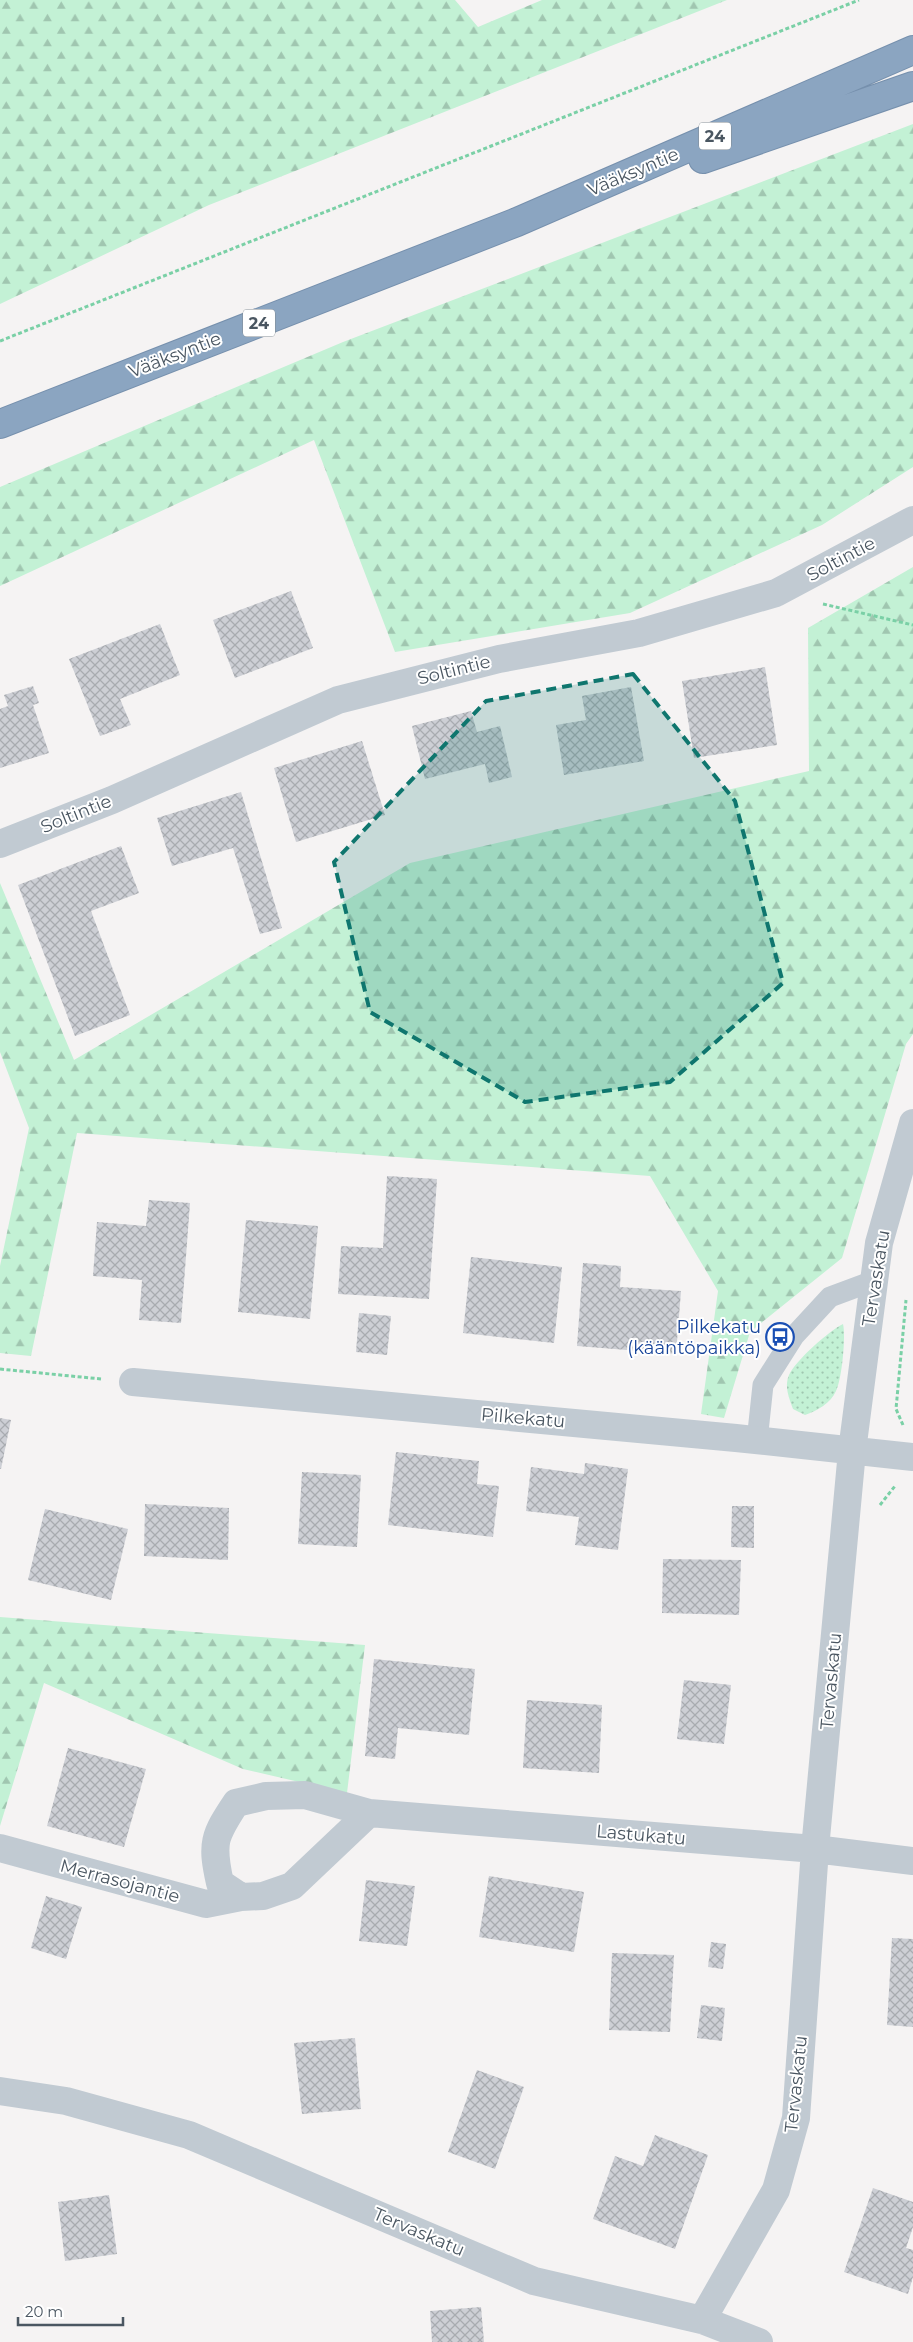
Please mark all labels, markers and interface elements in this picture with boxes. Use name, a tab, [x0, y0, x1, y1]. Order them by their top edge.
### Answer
road number: 24	[699, 122, 731, 150]
street label: Vääksyntie	[584, 143, 682, 201]
road number: 24	[243, 309, 275, 336]
street label: Vääksyntie	[126, 327, 224, 383]
street label: Soltintie	[803, 532, 879, 586]
street label: Soltintie	[415, 650, 493, 690]
street label: Soltintie	[37, 790, 115, 838]
street label: Tervaskatu	[858, 1228, 894, 1328]
place label: Pilkekatu (kääntöpaikka)	[627, 1316, 761, 1359]
bus stop icon: Pilkekatu (kääntöpaikka)	[765, 1322, 795, 1352]
street label: Pilkekatu	[480, 1403, 566, 1433]
street label: Tervaskatu	[816, 1632, 846, 1730]
street label: Lastukatu	[595, 1820, 687, 1850]
street label: Merrasojantie	[58, 1854, 182, 1908]
street label: Tervaskatu	[780, 2035, 812, 2133]
street label: Tervaskatu	[370, 2203, 468, 2261]
scale bar	[18, 2294, 122, 2326]
text: 20 m	[25, 2302, 63, 2321]

